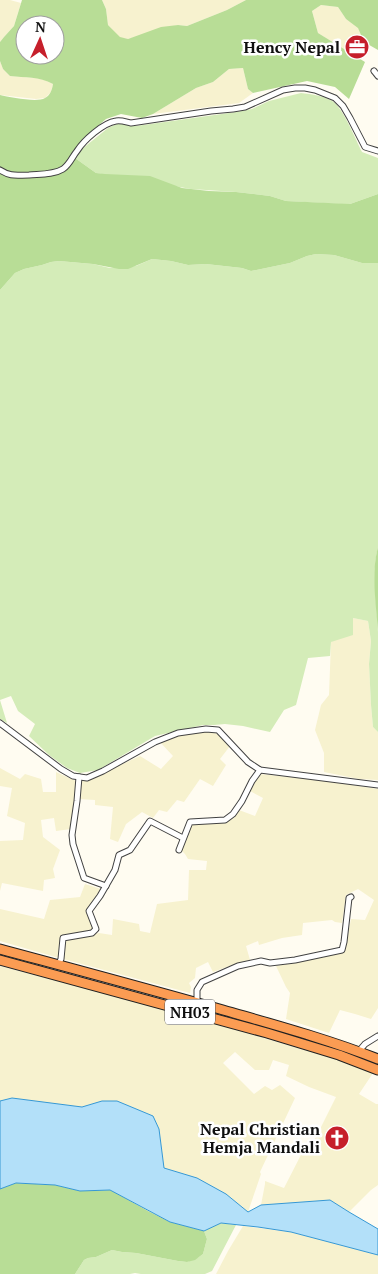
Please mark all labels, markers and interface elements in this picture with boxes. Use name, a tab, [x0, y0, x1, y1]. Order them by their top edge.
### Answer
north arrow	[15, 15, 65, 65]
text: N	[35, 17, 47, 36]
office icon: Hency Nepal	[344, 34, 370, 60]
place label: Hency Nepal	[244, 36, 340, 58]
road number: NH03	[165, 1000, 215, 1024]
place label: Nepal Christian Hemja Mandali	[200, 1118, 321, 1158]
church icon: Nepal Christian Hemja Mandali	[324, 1125, 350, 1151]

